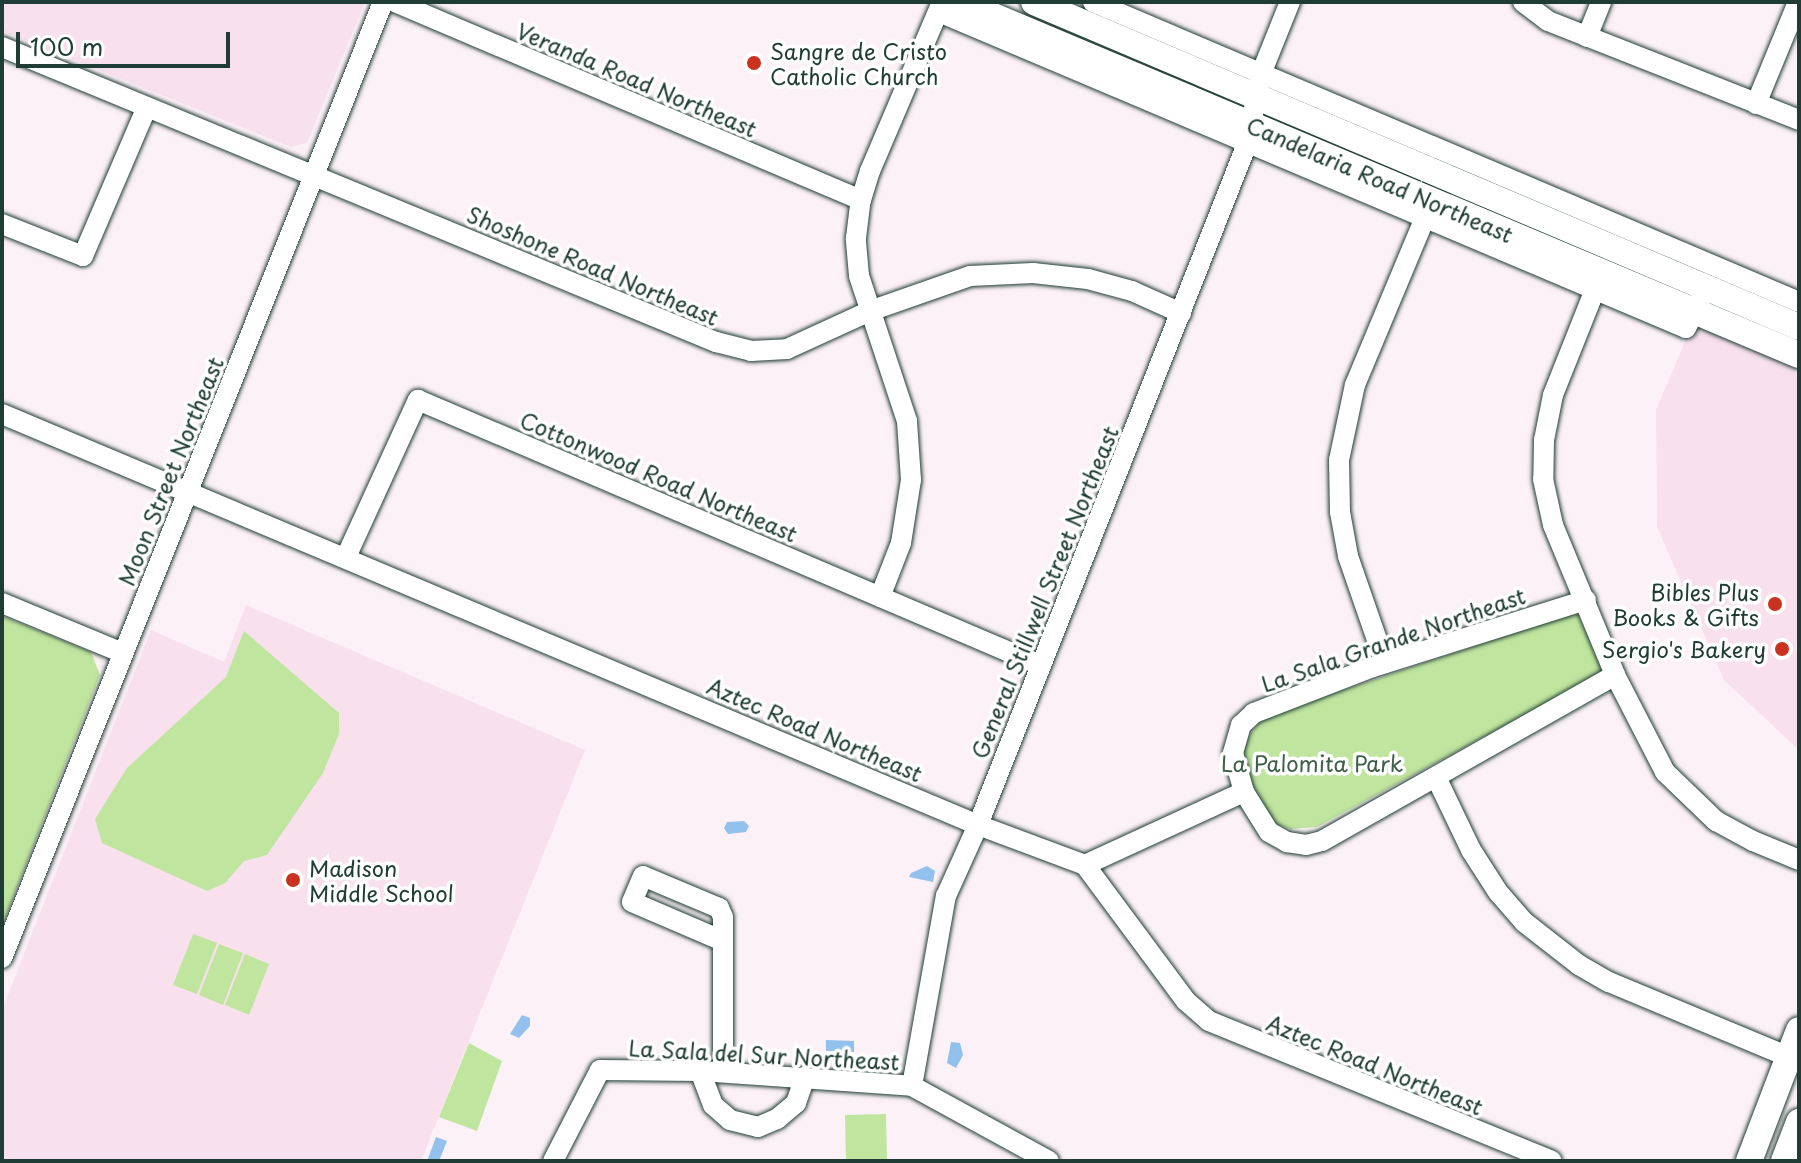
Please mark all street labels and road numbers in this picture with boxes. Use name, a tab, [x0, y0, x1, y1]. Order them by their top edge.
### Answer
street label: Veranda Road Northeast	[512, 16, 762, 142]
street label: Candelaria Road Northeast	[1242, 110, 1518, 248]
street label: Shoshone Road Northeast	[463, 200, 723, 330]
street label: Moon Street Northeast	[112, 353, 228, 589]
street label: Cottonwood Road Northeast	[516, 405, 802, 547]
street label: General Stillwell Street Northeast	[964, 420, 1124, 764]
street label: La Sala Grande Northeast	[1256, 581, 1530, 697]
street label: Aztec Road Northeast	[704, 672, 926, 786]
street label: Aztec Road Northeast	[1263, 1009, 1487, 1119]
street label: La Sala del Sur Northeast	[626, 1034, 902, 1074]

